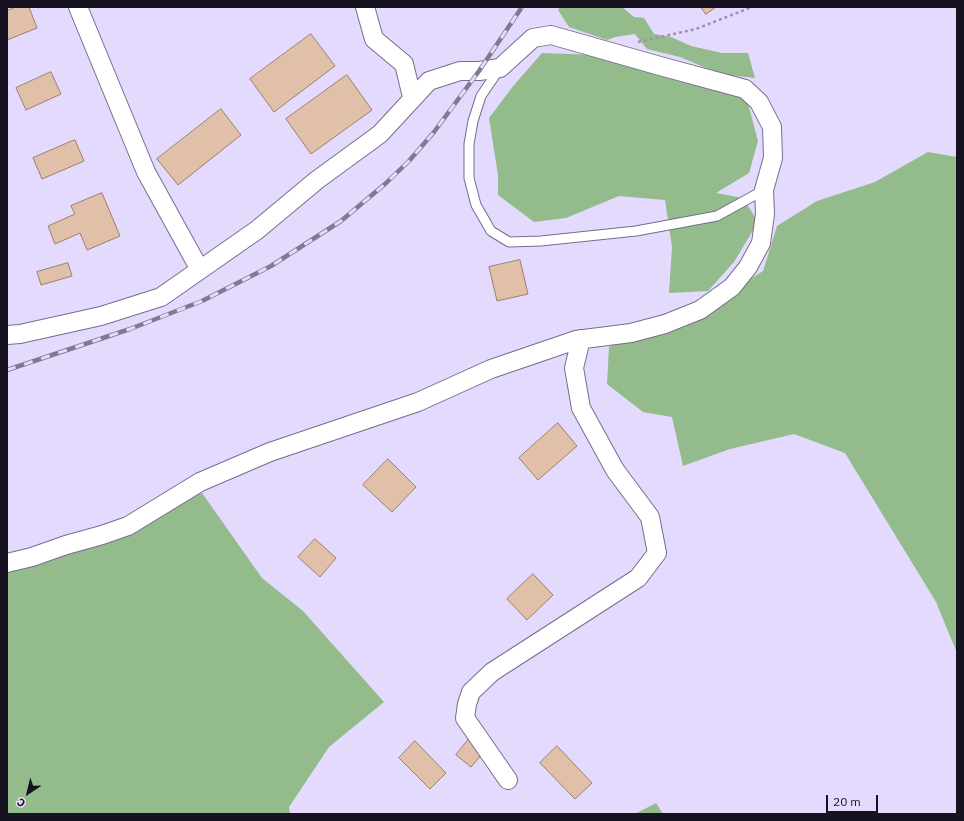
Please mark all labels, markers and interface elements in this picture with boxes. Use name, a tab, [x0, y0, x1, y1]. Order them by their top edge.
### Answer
north arrow	[8, 773, 48, 813]
scale bar	[828, 787, 880, 813]
text: 20 m	[833, 794, 861, 809]
text: С	[14, 795, 28, 811]

